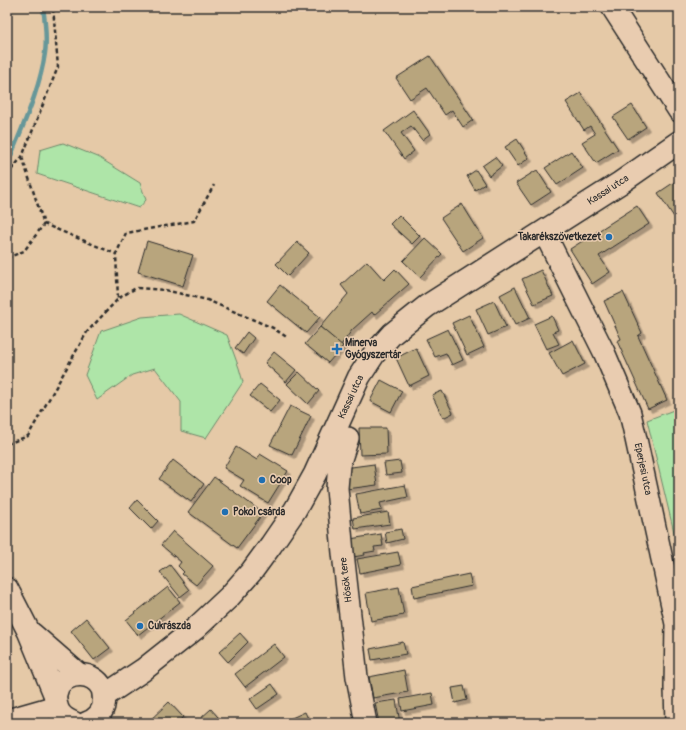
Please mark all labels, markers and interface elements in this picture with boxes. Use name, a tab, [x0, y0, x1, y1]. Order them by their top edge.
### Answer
street label: Kassai utca	[585, 172, 631, 208]
place label: Takarékszövetkezet	[517, 231, 602, 243]
marker: Takarékszövetkezet	[604, 232, 614, 242]
place label: Minerva Gyógyszertár	[345, 337, 402, 361]
marker: Minerva Gyógyszertár	[332, 344, 342, 354]
street label: Kassai utca	[336, 373, 367, 421]
street label: Eperjesi utca	[632, 442, 654, 496]
place label: Coop	[270, 474, 292, 486]
marker: Coop	[257, 475, 267, 485]
place label: Pokol csárda	[233, 506, 285, 518]
marker: Pokol csárda	[220, 507, 230, 517]
street label: Hősök tere	[337, 557, 355, 603]
place label: Cukrászda	[148, 620, 191, 632]
marker: Cukrászda	[135, 621, 145, 631]

